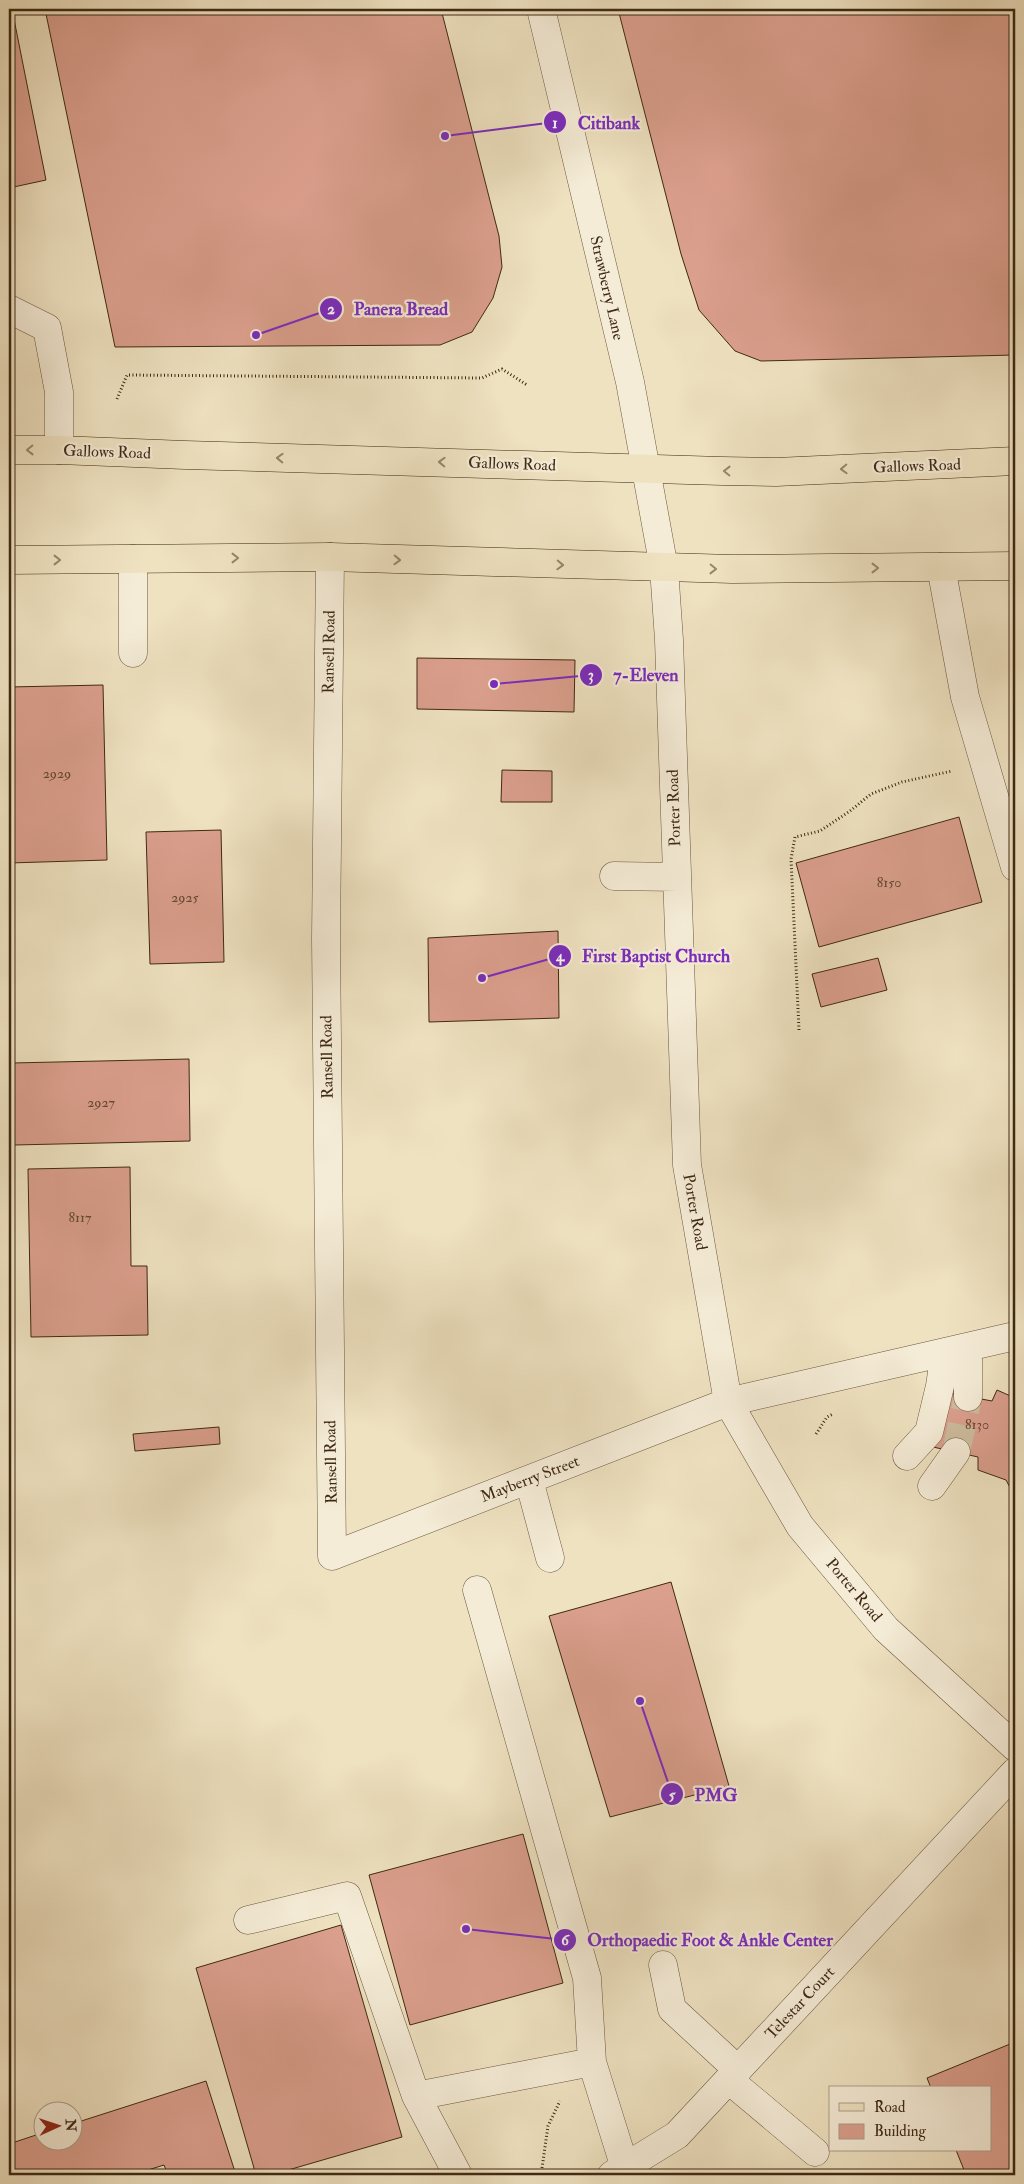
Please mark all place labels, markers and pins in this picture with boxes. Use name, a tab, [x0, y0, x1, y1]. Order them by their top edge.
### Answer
callout: Citibank	[543, 106, 650, 139]
callout: Panera Bread	[319, 292, 458, 325]
callout: 7-Eleven	[578, 658, 689, 691]
callout: First Baptist Church	[547, 939, 741, 972]
callout: PMG	[660, 1778, 748, 1811]
callout: Orthopaedic Foot & Ankle Center	[552, 1923, 843, 1956]

